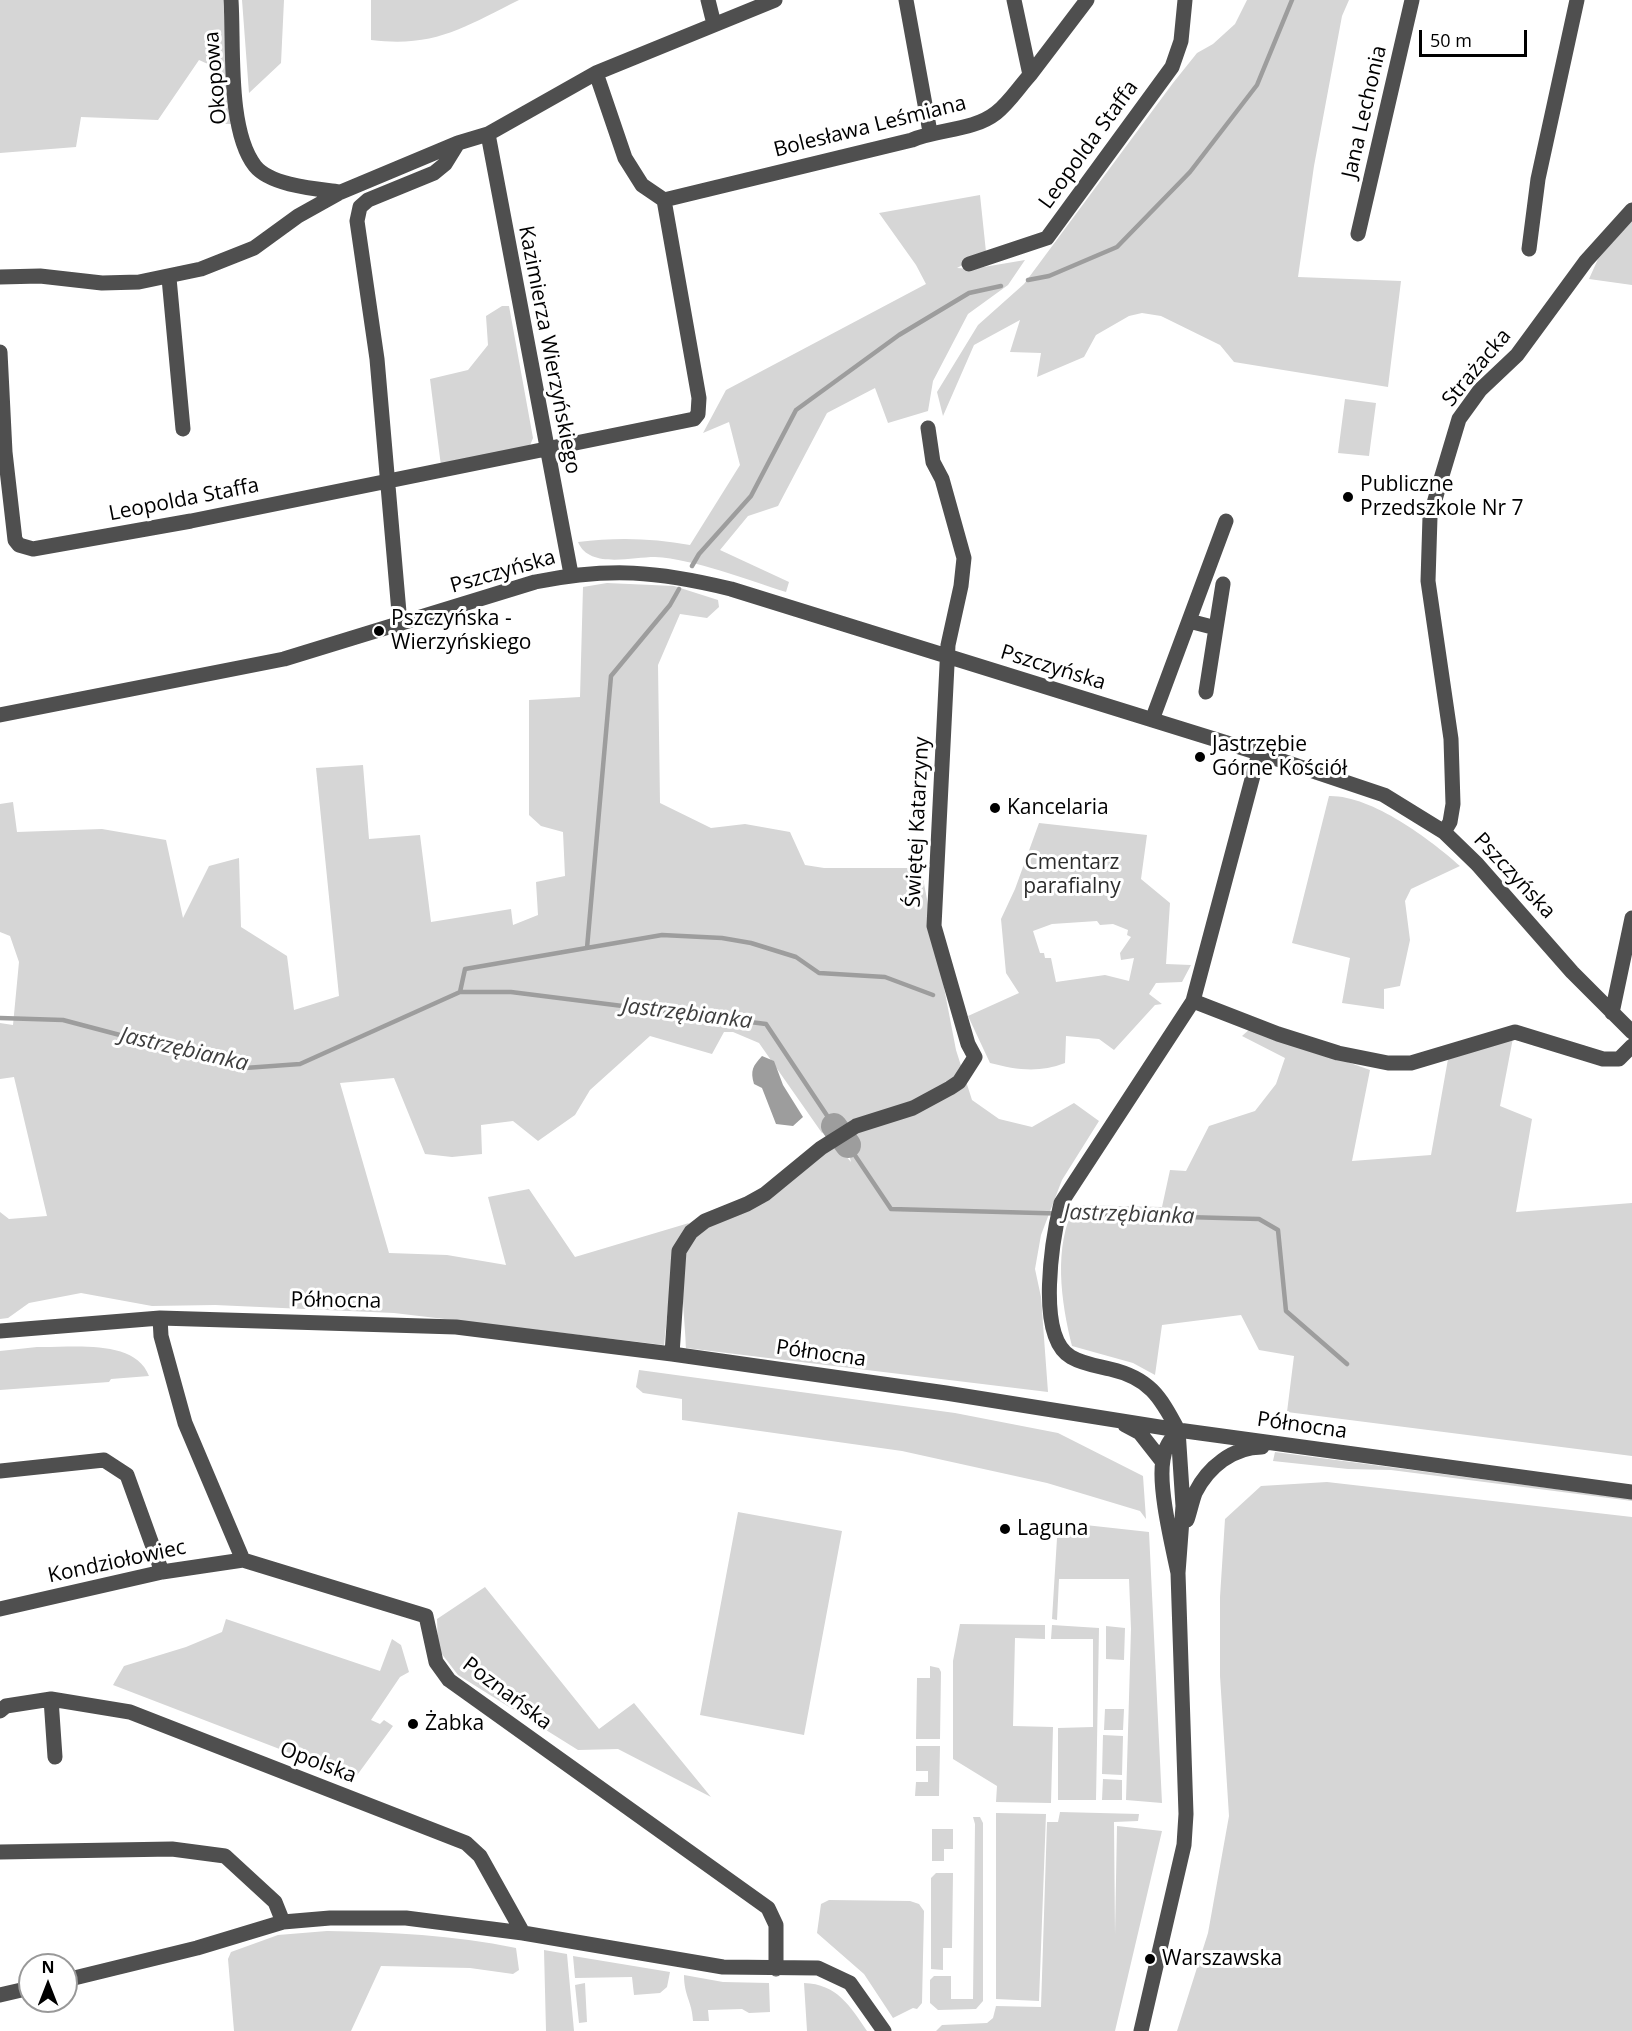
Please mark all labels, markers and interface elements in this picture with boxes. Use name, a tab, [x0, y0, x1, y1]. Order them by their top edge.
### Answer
scale bar	[1422, 18, 1530, 56]
text: 50 m	[1430, 28, 1472, 52]
street label: Okopowa	[199, 30, 233, 126]
street label: Jana Lechonia	[1337, 43, 1393, 181]
street label: Leopolda Staffa	[1034, 76, 1144, 214]
street label: Bolesława Leśmiana	[771, 91, 969, 163]
street label: Kazimierza Wierzyńskiego	[513, 224, 585, 476]
street label: Strażacka	[1437, 324, 1517, 412]
place label: Publiczne Przedszkole Nr 7	[1360, 472, 1524, 522]
street label: Leopolda Staffa	[107, 473, 261, 527]
marker: Publiczne Przedszkole Nr 7	[1341, 490, 1355, 504]
street label: Pszczyńska	[447, 545, 559, 599]
place label: Pszczyńska - Wierzyńskiego	[391, 606, 531, 656]
marker: Pszczyńska - Wierzyńskiego	[372, 624, 386, 638]
street label: Pszczyńska	[997, 640, 1109, 696]
place label: Jastrzębie Górne Kościół	[1212, 732, 1347, 782]
street label: Świętej Katarzyny	[901, 736, 935, 908]
marker: Jastrzębie Górne Kościół	[1193, 750, 1207, 764]
place label: Kancelaria	[1007, 795, 1109, 821]
marker: Kancelaria	[988, 801, 1002, 815]
street label: Pszczyńska	[1468, 828, 1560, 924]
park label: Cmentarz parafialny	[1023, 850, 1121, 900]
water label: Jastrzębianka	[620, 993, 754, 1035]
water label: Jastrzębianka	[117, 1022, 251, 1078]
water label: Jastrzębianka	[1063, 1200, 1195, 1230]
street label: Północna	[290, 1288, 382, 1314]
street label: Północna	[774, 1335, 868, 1373]
street label: Północna	[1255, 1407, 1349, 1445]
place label: Laguna	[1017, 1516, 1088, 1542]
marker: Laguna	[998, 1522, 1012, 1536]
street label: Kondziołowiec	[46, 1535, 188, 1589]
street label: Poznańska	[457, 1652, 557, 1736]
place label: Żabka	[425, 1711, 484, 1737]
marker: Żabka	[406, 1717, 420, 1731]
street label: Opolska	[276, 1737, 360, 1789]
place label: Warszawska	[1162, 1946, 1282, 1972]
marker: Warszawska	[1143, 1952, 1157, 1966]
north arrow	[18, 1953, 78, 2013]
text: N	[41, 1956, 55, 1978]

